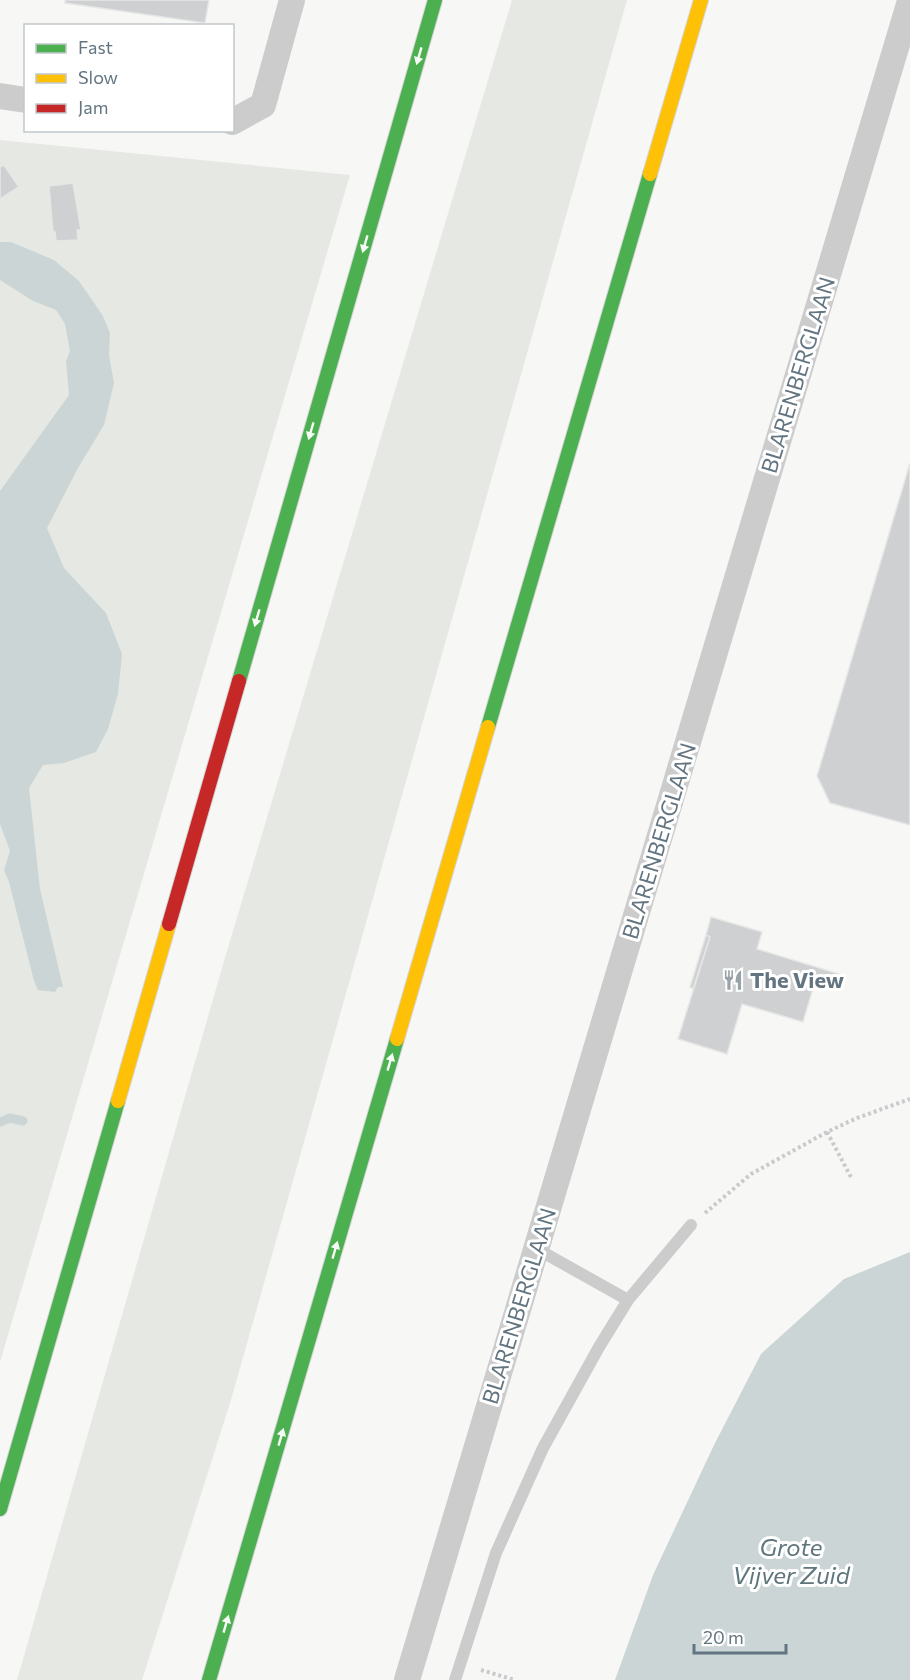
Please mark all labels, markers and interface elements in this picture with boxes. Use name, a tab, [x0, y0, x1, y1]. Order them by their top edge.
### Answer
legend	[24, 24, 234, 132]
text: Fast	[78, 36, 113, 58]
one-way arrow	[414, 47, 423, 65]
text: Slow	[78, 66, 118, 88]
text: Jam	[78, 96, 108, 118]
one-way arrow	[360, 235, 369, 253]
street label: BLARENBERGLAAN	[755, 274, 840, 476]
one-way arrow	[306, 422, 315, 440]
one-way arrow	[252, 609, 261, 627]
street label: BLARENBERGLAAN	[616, 740, 701, 942]
place label: The View	[750, 966, 844, 993]
restaurant icon: The View	[721, 968, 745, 992]
one-way arrow	[386, 1053, 395, 1071]
street label: BLARENBERGLAAN	[476, 1205, 561, 1407]
one-way arrow	[331, 1240, 340, 1258]
one-way arrow	[277, 1428, 286, 1446]
water label: Grote Vijver Zuid	[732, 1532, 851, 1589]
one-way arrow	[222, 1615, 231, 1633]
scale bar	[694, 1617, 786, 1655]
text: 20 m	[703, 1626, 744, 1648]

